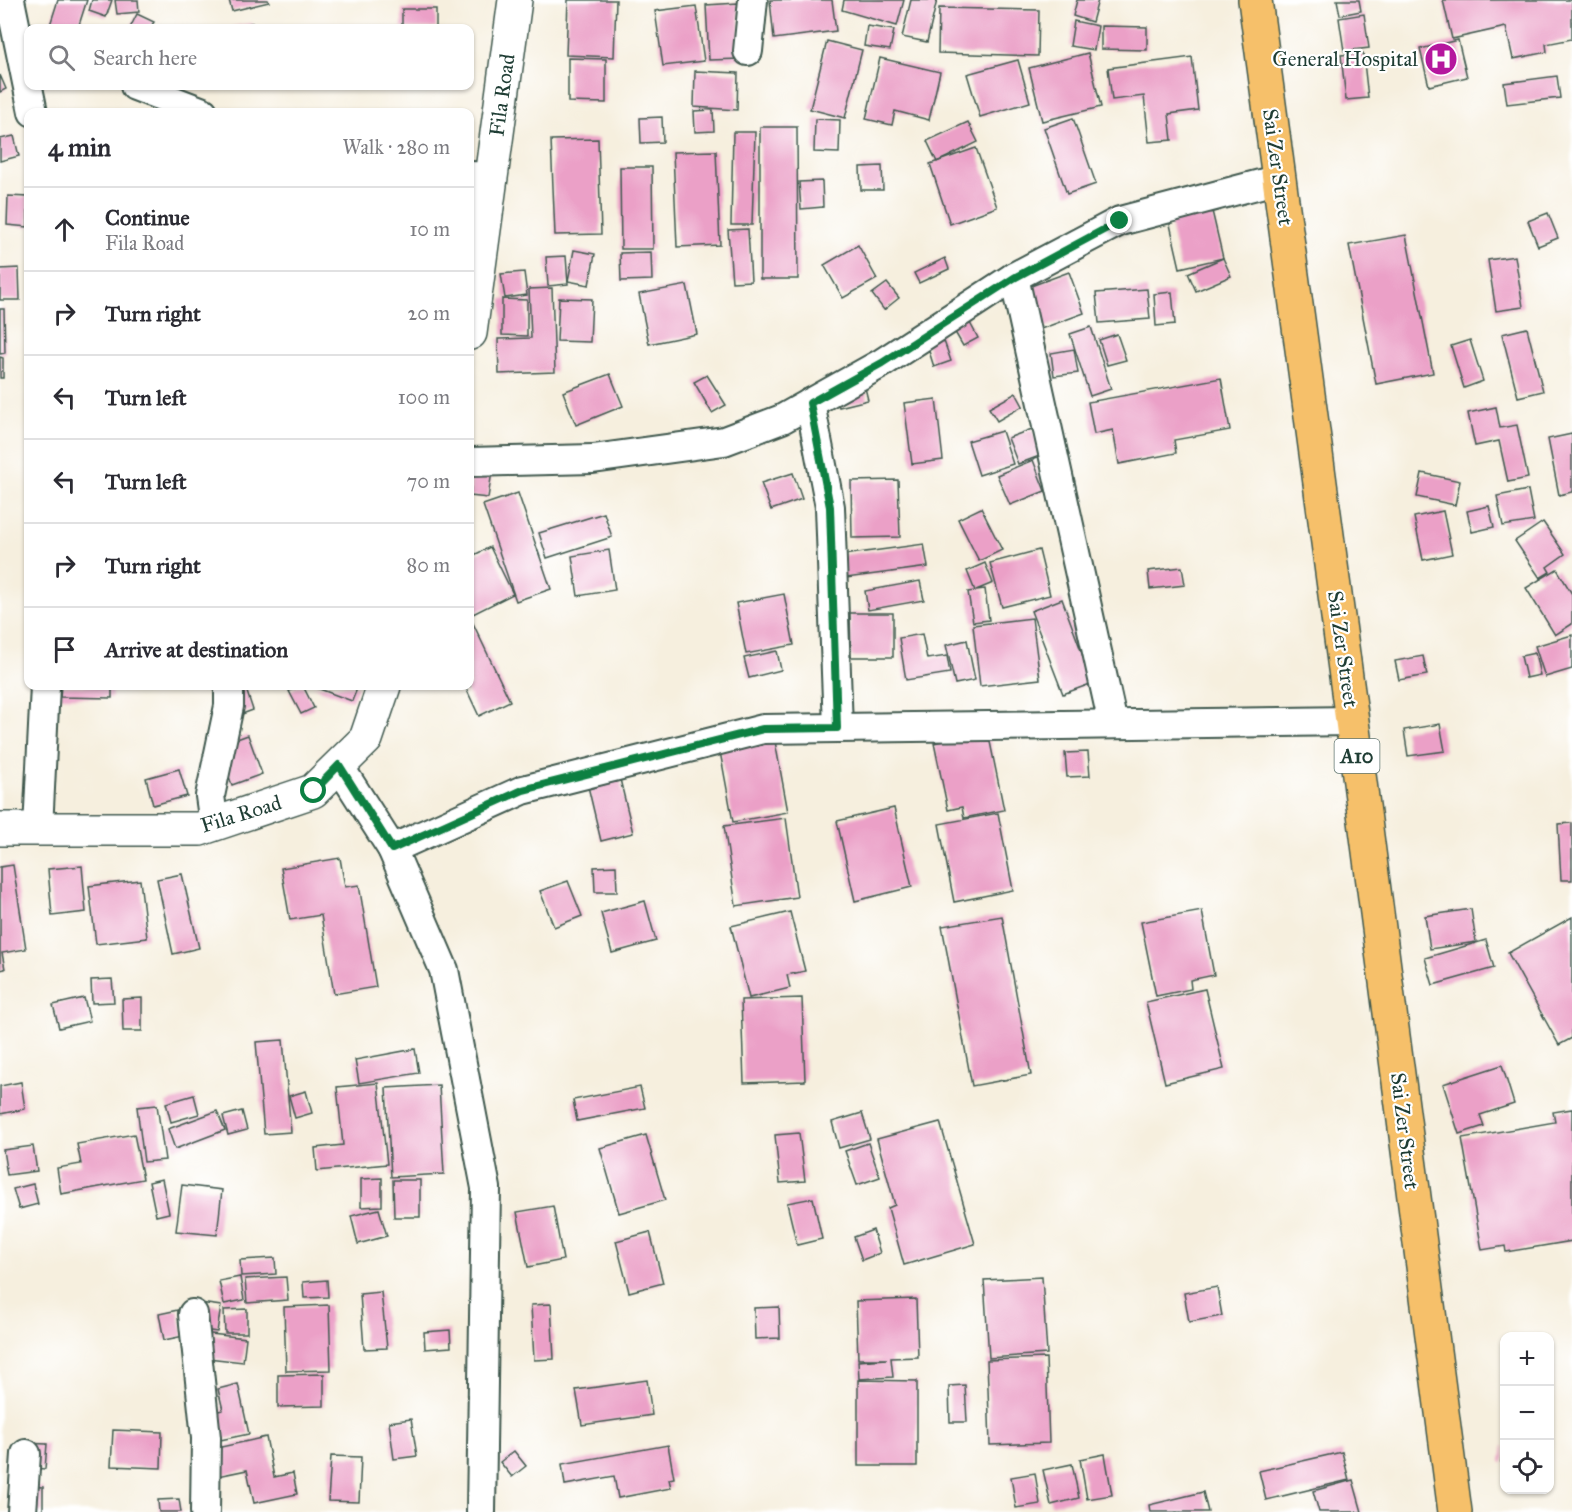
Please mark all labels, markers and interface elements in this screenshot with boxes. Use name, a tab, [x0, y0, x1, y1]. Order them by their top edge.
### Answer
search box	[24, 24, 474, 90]
icon: search	[45, 41, 78, 74]
hospital icon: General Hospital	[1423, 41, 1459, 77]
text: Search here	[93, 44, 197, 71]
place label: General Hospital	[1272, 46, 1418, 72]
street label: Fila Road	[483, 51, 521, 138]
street label: Sai Zer Street	[1257, 107, 1299, 228]
text: 4 min	[48, 131, 111, 163]
text: Walk · 280 m	[343, 135, 450, 159]
text: Continue	[105, 204, 190, 231]
route end	[1106, 207, 1132, 233]
icon: ahead	[48, 213, 81, 246]
text: 10 m	[409, 217, 450, 241]
text: Fila Road	[105, 231, 184, 255]
icon: right	[48, 297, 81, 330]
text: Turn right	[105, 300, 201, 327]
text: 20 m	[407, 301, 450, 325]
icon: left	[48, 381, 81, 414]
text: Turn left	[105, 384, 187, 411]
text: 100 m	[398, 385, 450, 409]
icon: left	[48, 465, 81, 498]
text: Turn left	[105, 468, 187, 495]
text: 70 m	[407, 469, 450, 493]
icon: right	[48, 549, 81, 582]
text: Turn right	[105, 552, 201, 579]
text: 80 m	[407, 553, 450, 577]
street label: Sai Zer Street	[1322, 589, 1364, 710]
icon: arrive	[48, 633, 81, 666]
text: Arrive at destination	[105, 636, 288, 663]
road number: A10	[1334, 739, 1380, 773]
route start	[300, 777, 326, 803]
street label: Fila Road	[197, 789, 285, 839]
street label: Sai Zer Street	[1385, 1071, 1425, 1192]
map controls	[1500, 1332, 1554, 1494]
button: +	[1500, 1332, 1554, 1386]
button: −	[1500, 1386, 1554, 1440]
button: locate	[1500, 1440, 1554, 1494]

